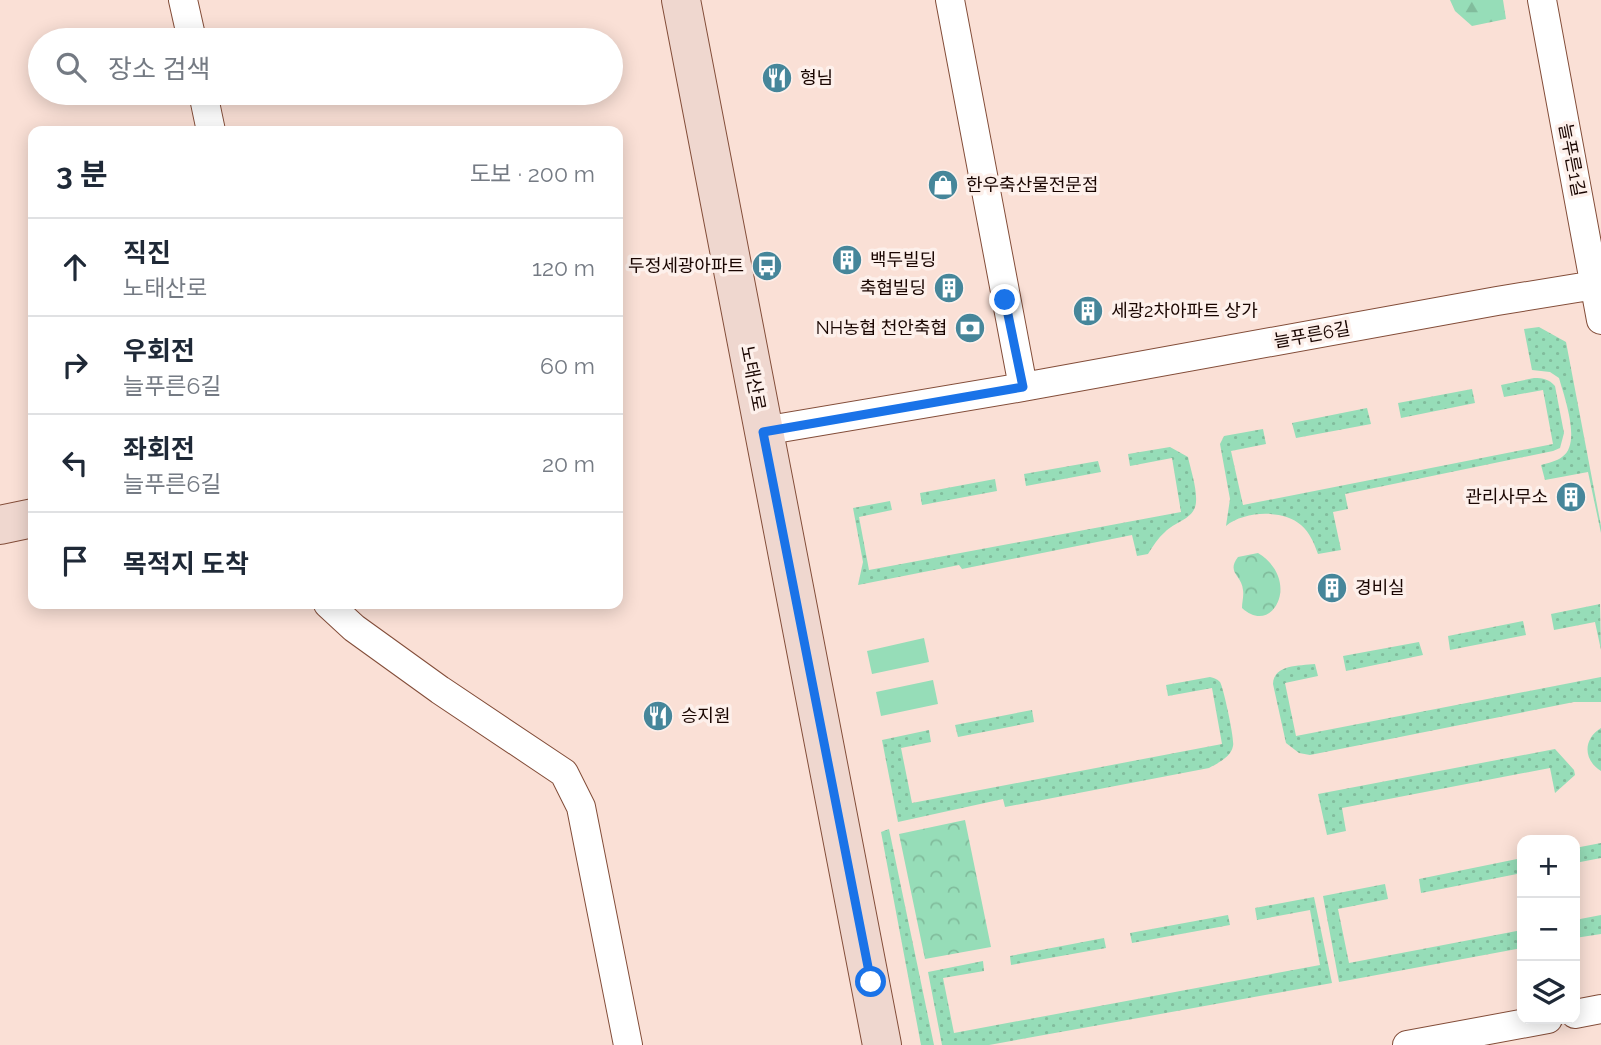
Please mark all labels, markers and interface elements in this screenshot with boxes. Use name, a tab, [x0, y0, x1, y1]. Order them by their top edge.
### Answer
search box	[28, 28, 623, 105]
icon: search	[52, 48, 90, 86]
text: 장소 검색	[108, 54, 210, 84]
restaurant icon: 형님	[760, 61, 794, 95]
place label: 형님	[800, 67, 833, 88]
street label: 늘푸른1길	[1555, 122, 1590, 198]
text: 3 분	[56, 157, 108, 192]
text: 도보 · 200 m	[469, 160, 595, 187]
shop icon: 한우축산물전문점	[926, 168, 960, 202]
place label: 한우축산물전문점	[966, 174, 1098, 195]
text: 직진	[123, 238, 171, 268]
building icon: 백두빌딩	[830, 243, 864, 277]
icon: ahead	[56, 248, 94, 286]
bus stop icon: 두정세광아파트	[750, 249, 784, 283]
place label: 백두빌딩	[870, 249, 936, 270]
text: 120 m	[532, 254, 595, 281]
place label: 두정세광아파트	[628, 255, 744, 276]
building icon: 축협빌딩	[932, 271, 966, 305]
text: 노태산로	[123, 274, 208, 301]
place label: 축협빌딩	[860, 277, 926, 298]
route end	[989, 284, 1020, 315]
building icon: 세광2차아파트 상가	[1071, 294, 1105, 328]
place label: 세광2차아파트 상가	[1111, 300, 1258, 321]
bank icon: NH농협 천안축협	[953, 311, 987, 345]
place label: NH농협 천안축협	[816, 317, 947, 338]
street label: 늘푸른6길	[1272, 317, 1352, 352]
text: 우회전	[123, 336, 195, 366]
street label: 노태산로	[737, 343, 770, 412]
icon: right	[56, 346, 94, 384]
text: 60 m	[540, 352, 595, 379]
text: 늘푸른6길	[123, 372, 222, 399]
text: 좌회전	[123, 434, 195, 464]
icon: left	[56, 444, 94, 482]
text: 20 m	[542, 450, 595, 477]
text: 늘푸른6길	[123, 470, 222, 497]
building icon: 관리사무소	[1554, 480, 1588, 514]
place label: 관리사무소	[1465, 486, 1548, 507]
icon: arrive	[56, 542, 94, 580]
text: 목적지 도착	[123, 549, 249, 579]
building icon: 경비실	[1315, 571, 1349, 605]
place label: 경비실	[1355, 577, 1405, 598]
restaurant icon: 승지원	[641, 699, 675, 733]
place label: 승지원	[681, 705, 731, 726]
map controls	[1517, 835, 1580, 1024]
button: +	[1517, 835, 1580, 898]
button: −	[1517, 898, 1580, 961]
button: layers	[1517, 961, 1580, 1024]
route start	[855, 966, 886, 997]

